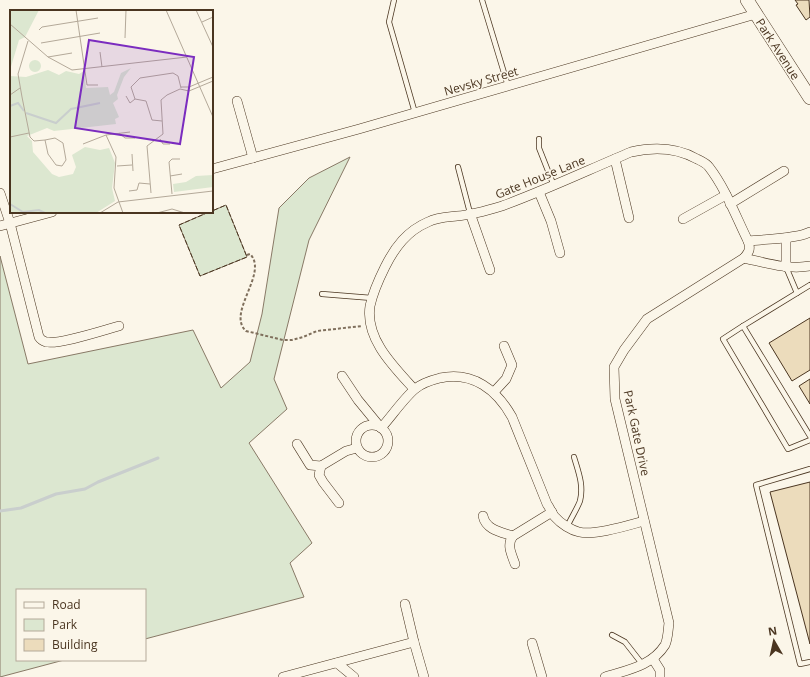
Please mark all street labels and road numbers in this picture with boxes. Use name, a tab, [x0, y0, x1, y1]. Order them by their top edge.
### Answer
street label: Park Avenue	[752, 15, 804, 83]
street label: Nevsky Street	[442, 62, 520, 100]
street label: Gate House Lane	[493, 151, 588, 203]
street label: Park Gate Drive	[620, 389, 654, 478]

